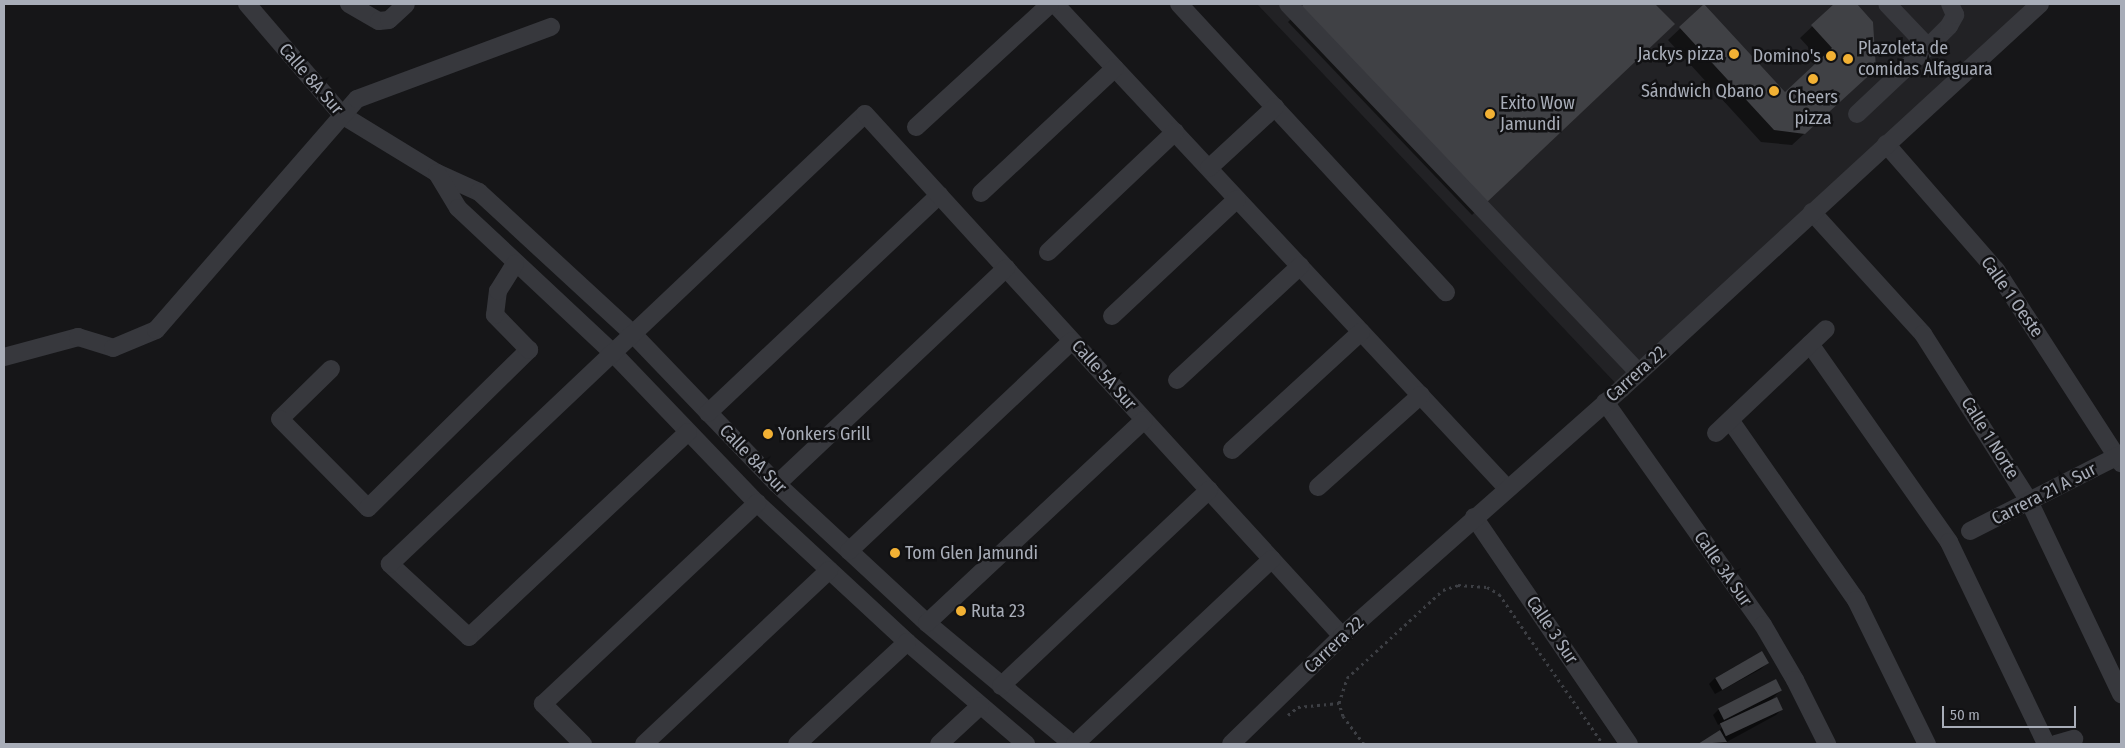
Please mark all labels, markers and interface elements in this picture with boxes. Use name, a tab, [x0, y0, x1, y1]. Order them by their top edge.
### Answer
place label: Plazoleta de comidas Alfaguara	[1858, 38, 1993, 80]
street label: Calle 8A Sur	[274, 39, 348, 119]
place label: Jackys pizza	[1637, 43, 1724, 65]
place label: Domino's	[1753, 45, 1821, 67]
marker: Jackys pizza	[1728, 48, 1740, 60]
marker: Domino's	[1825, 50, 1837, 62]
marker: Plazoleta de comidas Alfaguara	[1842, 53, 1854, 65]
marker: Cheers pizza	[1807, 73, 1819, 85]
place label: Sándwich Qbano	[1641, 80, 1764, 102]
marker: Sándwich Qbano	[1768, 85, 1780, 97]
place label: Cheers pizza	[1788, 87, 1838, 130]
place label: Exito Wow Jamundi	[1500, 93, 1575, 136]
marker: Exito Wow Jamundi	[1484, 108, 1496, 120]
street label: Calle 1 Oeste	[1976, 252, 2048, 342]
street label: Calle 5A Sur	[1067, 336, 1141, 414]
street label: Carrera 22	[1602, 341, 1670, 407]
street label: Calle 1 Norte	[1956, 393, 2024, 483]
street label: Calle 8A Sur	[715, 420, 791, 498]
place label: Yonkers Grill	[778, 423, 871, 445]
marker: Yonkers Grill	[762, 428, 774, 440]
street label: Carrera 21 A Sur	[1988, 458, 2100, 530]
street label: Calle 3A Sur	[1689, 527, 1757, 611]
place label: Tom Glen Jamundi	[905, 542, 1038, 564]
marker: Tom Glen Jamundi	[889, 547, 901, 559]
street label: Calle 3 Sur	[1521, 592, 1583, 668]
place label: Ruta 23	[971, 600, 1025, 622]
marker: Ruta 23	[955, 605, 967, 617]
street label: Carrera 22	[1300, 612, 1368, 678]
scale bar	[1945, 696, 2079, 728]
text: 50 m	[1950, 706, 1980, 724]

